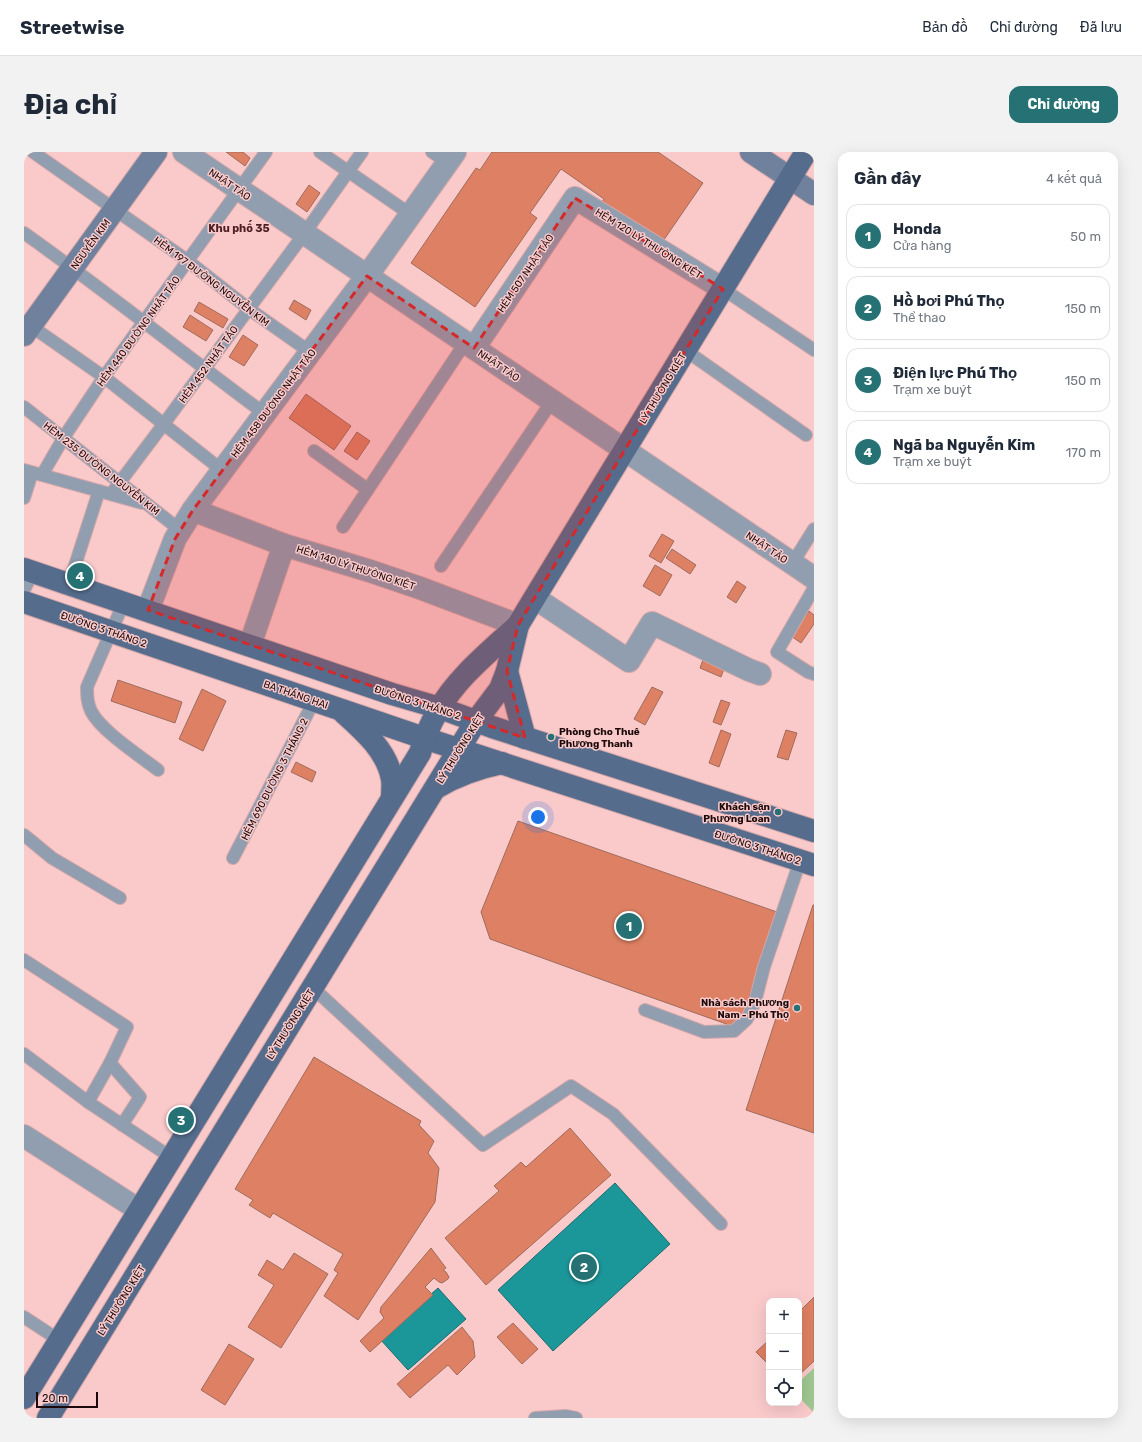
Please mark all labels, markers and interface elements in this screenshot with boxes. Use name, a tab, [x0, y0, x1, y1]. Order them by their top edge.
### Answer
text: Streetwise	[20, 16, 125, 39]
text: Bản đồ	[922, 19, 968, 36]
text: Chỉ đường	[990, 19, 1058, 36]
text: Đã lưu	[1080, 19, 1122, 36]
button: Chỉ đường	[1009, 86, 1118, 123]
text: Địa chỉ	[24, 88, 117, 121]
street label: NHẬT TẢO	[206, 166, 253, 203]
text: Gần đây	[854, 168, 921, 188]
text: 4 kết quả	[1046, 171, 1102, 186]
street label: HẺM 120 LÝ THƯỜNG KIỆT	[593, 205, 705, 282]
street label: NGUYỄN KIM	[68, 216, 113, 272]
district label: Khu phố 35	[208, 220, 270, 235]
text: Honda	[893, 220, 941, 238]
text: 1	[865, 229, 871, 244]
text: 50 m	[1070, 229, 1101, 244]
street label: HẺM 507 NHẬT TẢO	[494, 231, 557, 315]
street label: HẺM 197 ĐƯỜNG NGUYỄN KIM	[151, 234, 272, 329]
text: Cửa hàng	[893, 238, 951, 253]
street label: HẺM 440 ĐƯỜNG NHẬT TẢO	[94, 273, 183, 389]
text: Hồ bơi Phú Thọ	[893, 292, 1005, 310]
text: 2	[864, 301, 872, 316]
text: 150 m	[1065, 301, 1101, 316]
text: Thể thao	[893, 310, 946, 325]
street label: HẺM 452 NHẬT TẢO	[176, 323, 241, 405]
street label: HẺM 458 ĐƯỜNG NHẬT TẢO	[228, 346, 319, 460]
street label: NHẬT TẢO	[475, 347, 522, 384]
street label: LÝ THƯỜNG KIỆT	[636, 350, 689, 426]
text: Điện lực Phú Thọ	[893, 364, 1017, 382]
text: 3	[864, 373, 872, 388]
text: 150 m	[1065, 373, 1101, 388]
text: Trạm xe buýt	[893, 382, 972, 397]
street label: HẺM 235 ĐƯỜNG NGUYỄN KIM	[41, 419, 163, 518]
text: Ngã ba Nguyễn Kim	[893, 436, 1035, 454]
text: 4	[864, 445, 872, 460]
text: 170 m	[1066, 445, 1101, 460]
text: Trạm xe buýt	[893, 454, 972, 469]
street label: NHẬT TẢO	[743, 529, 790, 566]
street label: HẺM 140 LÝ THƯỜNG KIỆT	[295, 542, 417, 593]
pin: 4	[67, 561, 93, 591]
street label: ĐƯỜNG 3 THÁNG 2	[59, 609, 149, 650]
street label: BA THÁNG HAI	[262, 678, 330, 712]
street label: ĐƯỜNG 3 THÁNG 2	[373, 682, 463, 723]
street label: LÝ THƯỜNG KIỆT	[434, 711, 487, 786]
street label: HẺM 690 ĐƯỜNG 3 THÁNG 2	[238, 716, 311, 842]
place label: Phòng Cho Thuê Phương Thanh	[559, 726, 640, 750]
marker: Phòng Cho Thuê Phương Thanh	[546, 732, 556, 742]
place label: Khách sạn Phương Loan	[703, 801, 770, 825]
your location	[528, 807, 548, 827]
marker: Khách sạn Phương Loan	[773, 807, 783, 817]
street label: ĐƯỜNG 3 THÁNG 2	[713, 827, 803, 868]
pin: 1	[616, 911, 642, 941]
street label: LÝ THƯỜNG KIỆT	[264, 987, 317, 1062]
place label: Nhà sách Phương Nam - Phú Thọ	[701, 997, 789, 1021]
marker: Nhà sách Phương Nam - Phú Thọ	[792, 1003, 802, 1013]
pin: 3	[168, 1105, 194, 1135]
pin: 2	[571, 1252, 597, 1282]
street label: LÝ THƯỜNG KIỆT	[95, 1263, 148, 1338]
map controls	[766, 1298, 802, 1406]
button: +	[766, 1298, 802, 1334]
button: −	[766, 1334, 802, 1370]
button: locate	[766, 1370, 802, 1406]
scale bar	[36, 1390, 98, 1409]
text: 20 m	[42, 1392, 68, 1405]

